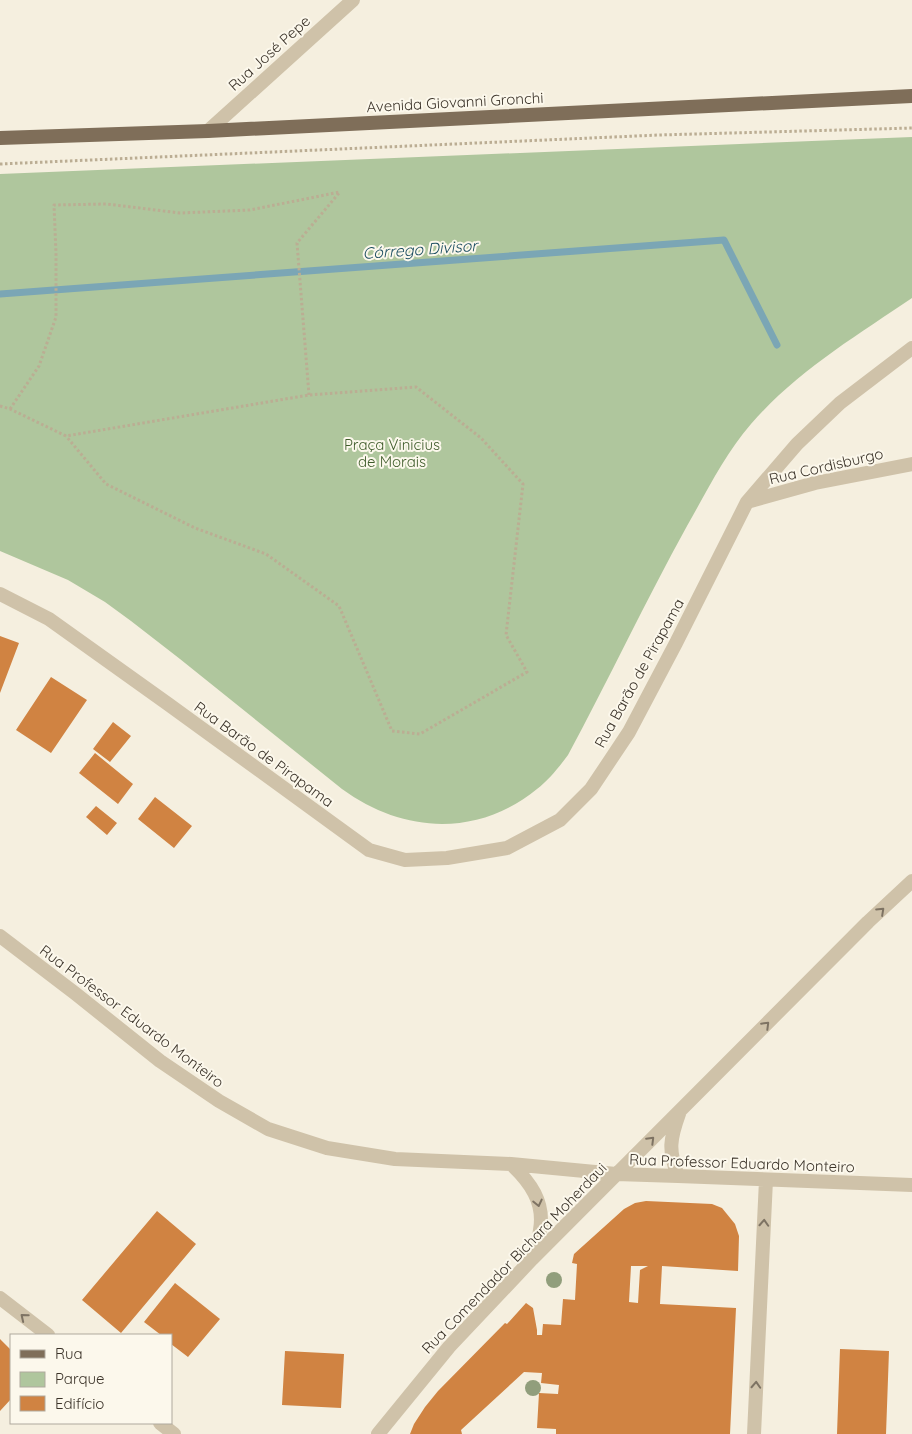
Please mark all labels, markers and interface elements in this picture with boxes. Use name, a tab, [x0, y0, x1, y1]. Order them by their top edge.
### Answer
street label: Rua José Pepe	[224, 11, 314, 95]
street label: Avenida Giovanni Gronchi	[366, 88, 544, 116]
water label: Córrego Divisor	[362, 235, 480, 263]
park label: Praça Vinicius de Morais	[344, 435, 440, 471]
street label: Rua Cordisburgo	[767, 444, 885, 488]
street label: Rua Barão de Pirapama	[590, 595, 688, 751]
street label: Rua Barão de Pirapama	[191, 697, 337, 811]
one-way arrow	[875, 908, 884, 917]
street label: Rua Professor Eduardo Monteiro	[36, 940, 228, 1092]
one-way arrow	[760, 1022, 769, 1031]
one-way arrow	[645, 1137, 654, 1146]
street label: Rua Professor Eduardo Monteiro	[629, 1150, 855, 1176]
street label: Rua Comendador Bichara Moherdaui	[417, 1158, 611, 1358]
one-way arrow	[532, 1199, 543, 1208]
one-way arrow	[759, 1219, 769, 1226]
one-way arrow	[21, 1314, 30, 1322]
legend	[10, 1334, 172, 1424]
text: Rua	[55, 1344, 83, 1363]
text: Parque	[55, 1369, 105, 1388]
one-way arrow	[751, 1381, 762, 1389]
text: Edifício	[55, 1394, 104, 1413]

